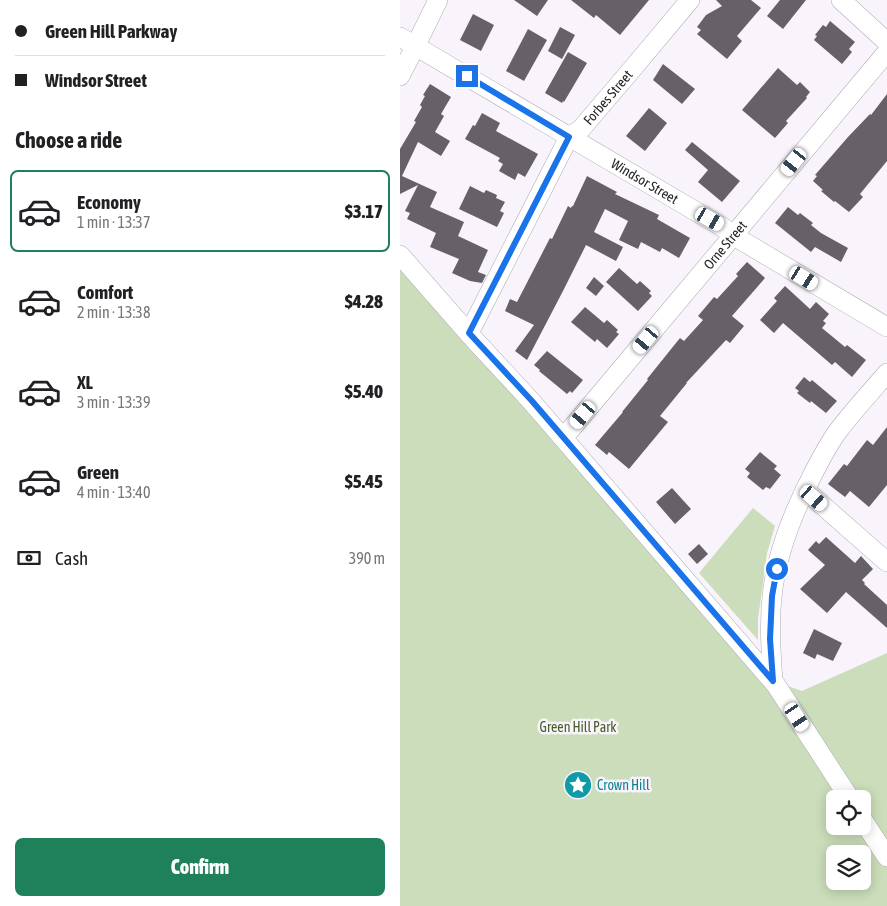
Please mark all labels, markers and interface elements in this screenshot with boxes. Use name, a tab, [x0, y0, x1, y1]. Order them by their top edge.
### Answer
text: Green Hill Parkway	[45, 20, 177, 42]
route end	[456, 65, 478, 87]
street label: Forbes Street	[580, 67, 636, 128]
text: Windsor Street	[45, 69, 147, 91]
text: Choose a ride	[15, 127, 122, 153]
car	[778, 146, 809, 178]
street label: Windsor Street	[608, 155, 681, 207]
icon: car	[17, 189, 62, 234]
text: Economy	[77, 191, 141, 213]
text: $3.17	[345, 200, 383, 222]
car	[693, 205, 726, 233]
text: 1 min · 13:37	[77, 213, 150, 231]
street label: Orne Street	[700, 218, 750, 272]
car	[787, 264, 820, 292]
icon: car	[17, 279, 62, 324]
text: Comfort	[77, 281, 133, 303]
text: $4.28	[345, 290, 383, 312]
text: 2 min · 13:38	[77, 303, 150, 321]
car	[630, 324, 661, 356]
icon: car	[17, 369, 62, 414]
text: XL	[77, 371, 93, 393]
text: $5.40	[345, 380, 383, 402]
text: 3 min · 13:39	[77, 393, 150, 411]
car	[567, 399, 598, 431]
icon: car	[17, 459, 62, 504]
text: Green	[77, 461, 119, 483]
text: $5.45	[345, 470, 383, 492]
car	[797, 482, 830, 514]
text: 4 min · 13:40	[77, 483, 150, 501]
icon: cash	[15, 544, 43, 572]
text: Cash	[55, 547, 88, 569]
text: 390 m	[349, 549, 385, 567]
route start	[766, 558, 788, 580]
car	[782, 700, 811, 734]
park label: Green Hill Park	[540, 719, 616, 735]
place icon: Crown Hill	[563, 770, 593, 800]
place label: Crown Hill	[597, 777, 650, 793]
map controls	[826, 790, 871, 890]
button: locate	[826, 790, 871, 835]
button: Confirm	[15, 838, 385, 896]
button: layers	[826, 845, 871, 890]

